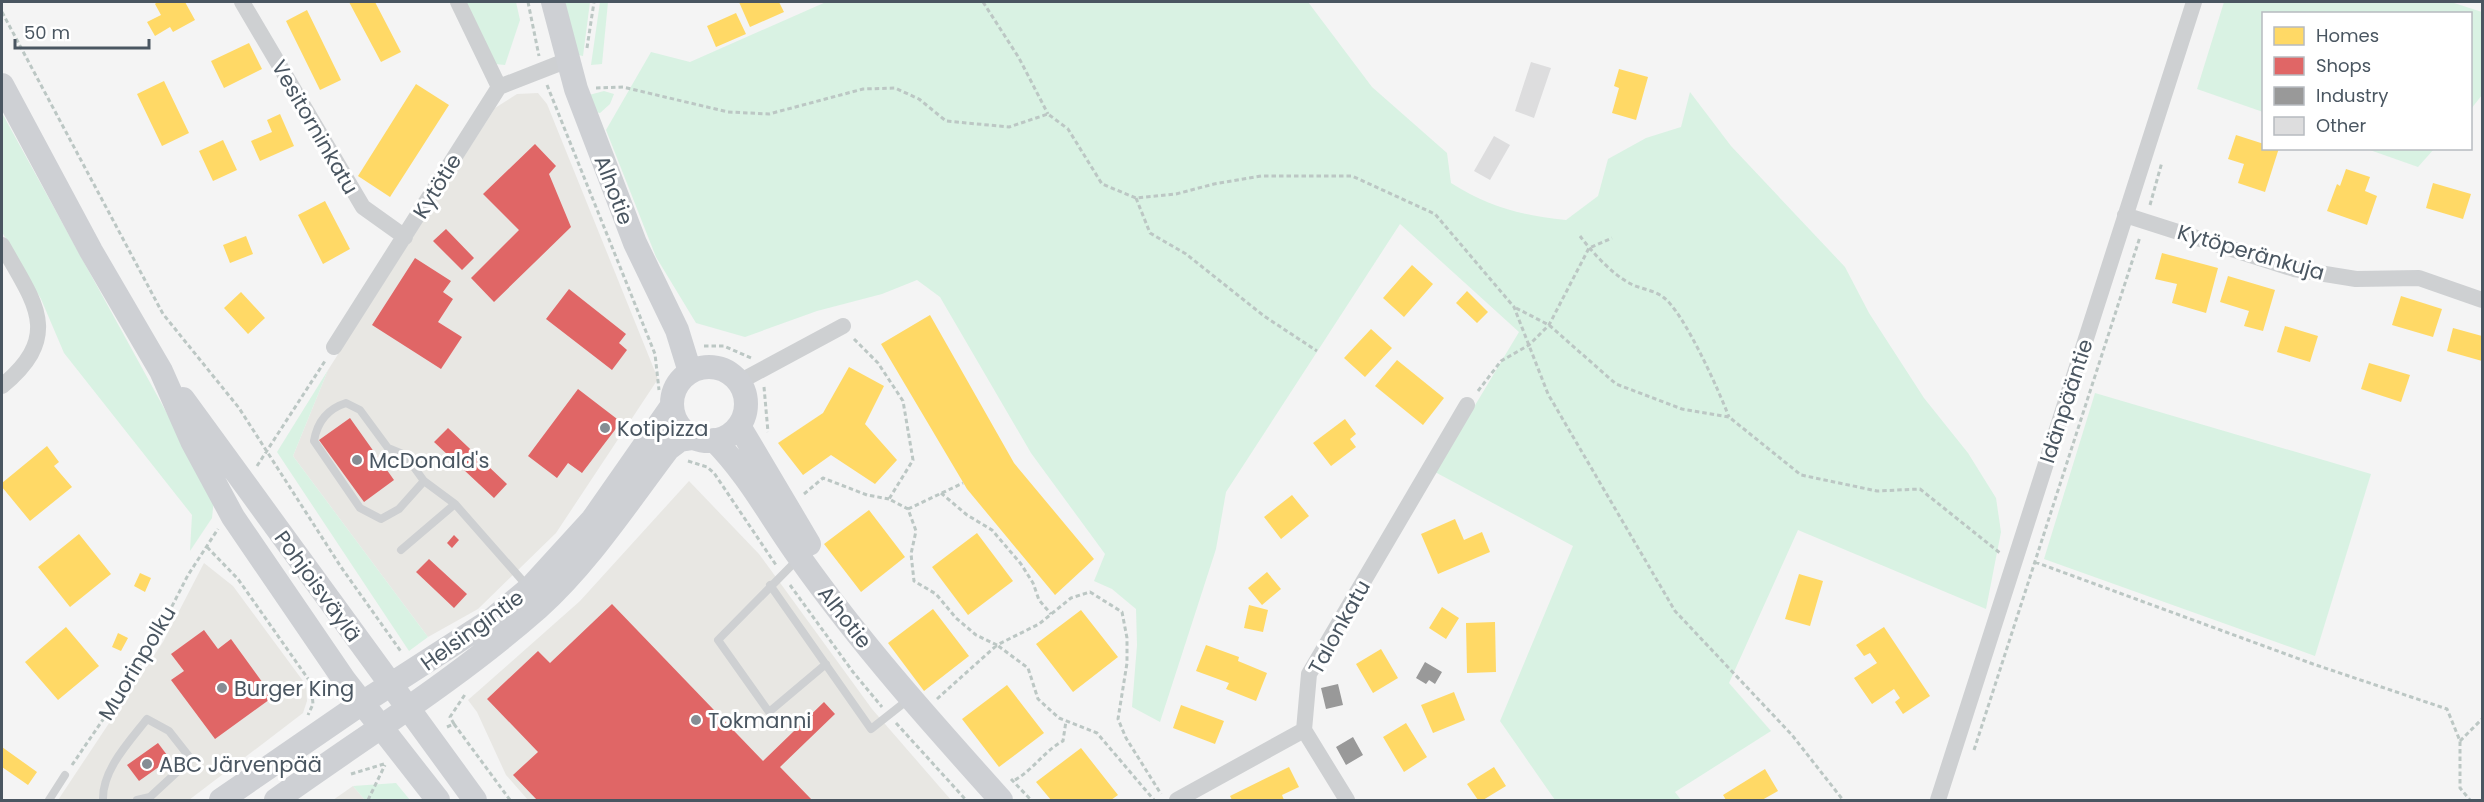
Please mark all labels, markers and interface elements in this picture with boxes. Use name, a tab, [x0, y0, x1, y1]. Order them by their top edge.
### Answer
scale bar	[15, 12, 148, 50]
legend	[2262, 12, 2472, 150]
text: 50 m	[24, 20, 70, 45]
text: Homes	[2316, 23, 2379, 48]
text: Shops	[2316, 53, 2371, 78]
street label: Vesitorninkatu	[265, 55, 365, 199]
text: Industry	[2316, 83, 2388, 108]
text: Other	[2316, 113, 2366, 138]
street label: Kytötie	[406, 148, 468, 224]
street label: Alhotie	[588, 151, 640, 229]
street label: Kytöperänkuja	[2174, 217, 2328, 287]
street label: Idänpääntie	[2032, 335, 2100, 467]
place label: Kotipizza	[617, 414, 709, 443]
marker: Kotipizza	[598, 421, 612, 435]
place label: McDonald's	[369, 446, 489, 475]
marker: McDonald's	[350, 453, 364, 467]
street label: Pohjoisväylä	[268, 524, 368, 648]
street label: Talonkatu	[1301, 575, 1377, 679]
street label: Alhotie	[811, 580, 879, 654]
street label: Helsingintie	[415, 583, 529, 677]
street label: Muorinpolku	[91, 600, 183, 726]
place label: Burger King	[234, 674, 354, 703]
marker: Burger King	[215, 681, 229, 695]
place label: Tokmanni	[708, 706, 812, 735]
marker: Tokmanni	[689, 713, 703, 727]
place label: ABC Järvenpää	[159, 750, 322, 779]
marker: ABC Järvenpää	[140, 757, 154, 771]

